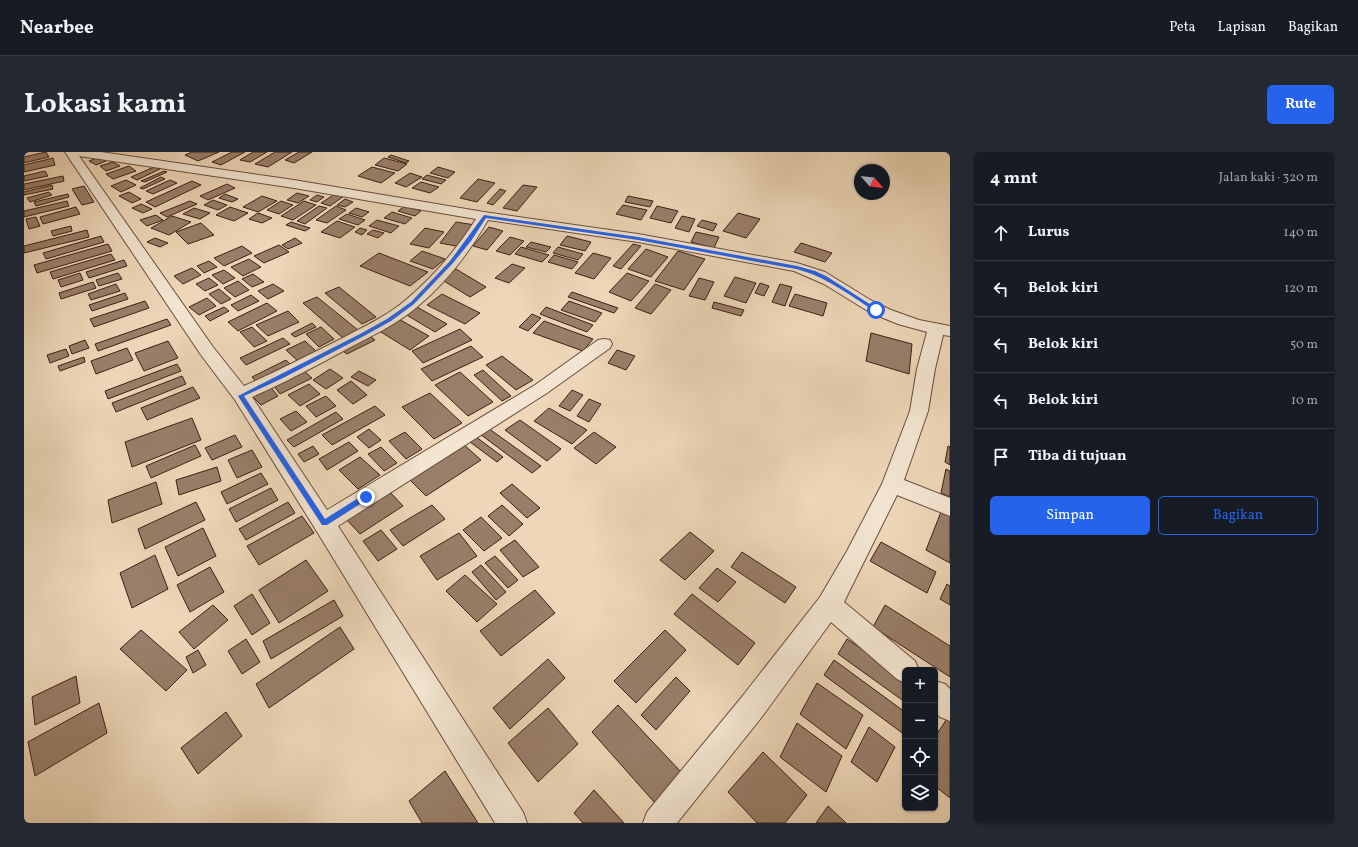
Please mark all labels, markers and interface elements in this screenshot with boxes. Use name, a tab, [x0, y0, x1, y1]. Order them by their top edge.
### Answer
text: Nearbee	[20, 15, 94, 41]
text: Peta	[1169, 18, 1196, 37]
text: Lapisan	[1218, 18, 1266, 37]
text: Bagikan	[1288, 18, 1338, 37]
text: Lokasi kami	[24, 85, 186, 124]
button: Rute	[1267, 85, 1334, 124]
north arrow	[854, 164, 890, 200]
text: 4 mnt	[990, 167, 1038, 190]
text: Jalan kaki · 320 m	[1219, 169, 1318, 187]
icon: ahead	[990, 222, 1012, 244]
text: Lurus	[1028, 222, 1069, 243]
text: 140 m	[1284, 224, 1318, 242]
icon: left	[990, 278, 1012, 300]
text: Belok kiri	[1028, 278, 1098, 299]
text: 120 m	[1284, 280, 1318, 298]
route start	[867, 301, 885, 319]
icon: left	[990, 334, 1012, 356]
text: Belok kiri	[1028, 334, 1098, 355]
text: 50 m	[1290, 336, 1318, 354]
icon: left	[990, 390, 1012, 412]
text: Belok kiri	[1028, 390, 1098, 411]
text: 10 m	[1291, 392, 1318, 410]
icon: arrive	[990, 446, 1012, 468]
text: Tiba di tujuan	[1028, 446, 1127, 467]
route end	[357, 488, 375, 506]
button: Simpan	[990, 496, 1150, 535]
button: Bagikan	[1158, 496, 1318, 535]
map controls	[902, 667, 938, 811]
button: +	[902, 667, 938, 703]
button: −	[902, 703, 938, 739]
button: locate	[902, 739, 938, 775]
button: layers	[902, 775, 938, 811]

